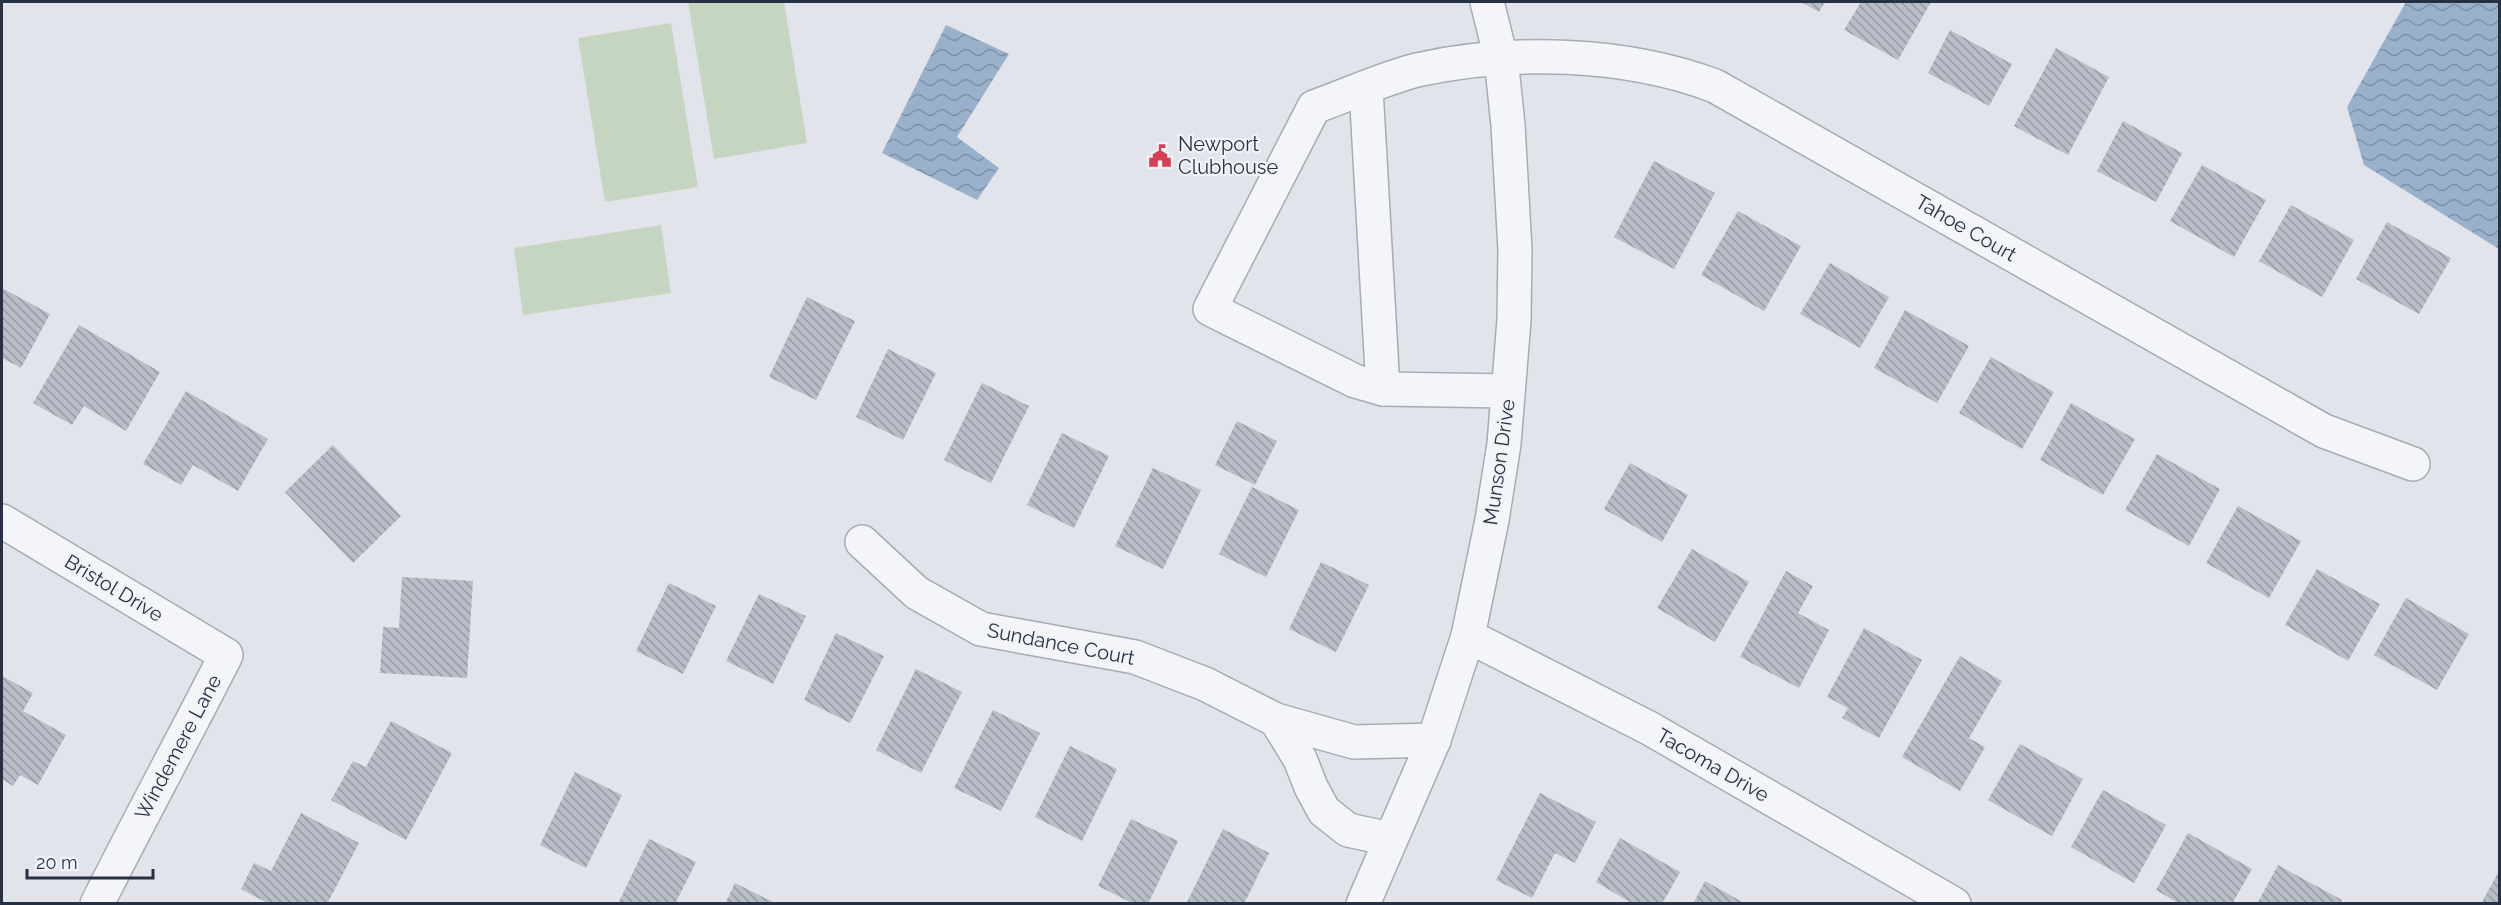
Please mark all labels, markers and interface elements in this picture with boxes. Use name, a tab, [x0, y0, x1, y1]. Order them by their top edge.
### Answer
place label: Newport Clubhouse	[1178, 132, 1278, 179]
public building icon: Newport Clubhouse	[1147, 143, 1173, 169]
street label: Tahoe Court	[1911, 189, 2021, 267]
street label: Munson Drive	[1478, 397, 1520, 527]
street label: Bristol Drive	[60, 549, 168, 627]
street label: Sundance Court	[985, 618, 1137, 670]
street label: Windemere Lane	[130, 670, 226, 824]
street label: Tacoma Drive	[1652, 723, 1774, 807]
scale bar	[27, 842, 153, 880]
text: 20 m	[36, 852, 78, 873]

